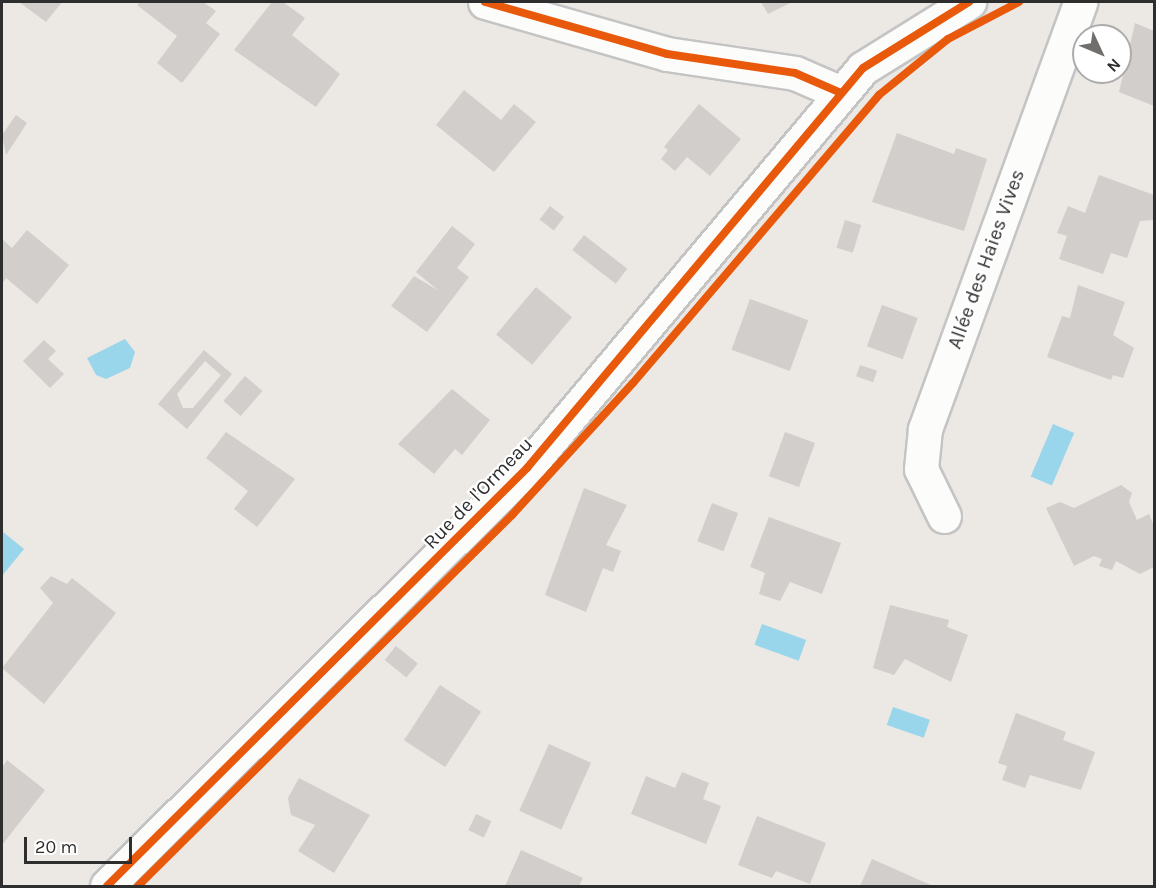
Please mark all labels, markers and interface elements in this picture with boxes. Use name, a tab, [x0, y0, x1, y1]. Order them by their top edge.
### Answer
north arrow	[1072, 24, 1132, 84]
text: N	[1103, 55, 1125, 76]
street label: Allée des Haies Vives	[942, 166, 1030, 352]
street label: Rue de l'Ormeau	[418, 432, 538, 554]
scale bar	[27, 825, 135, 863]
text: 20 m	[35, 836, 77, 858]

